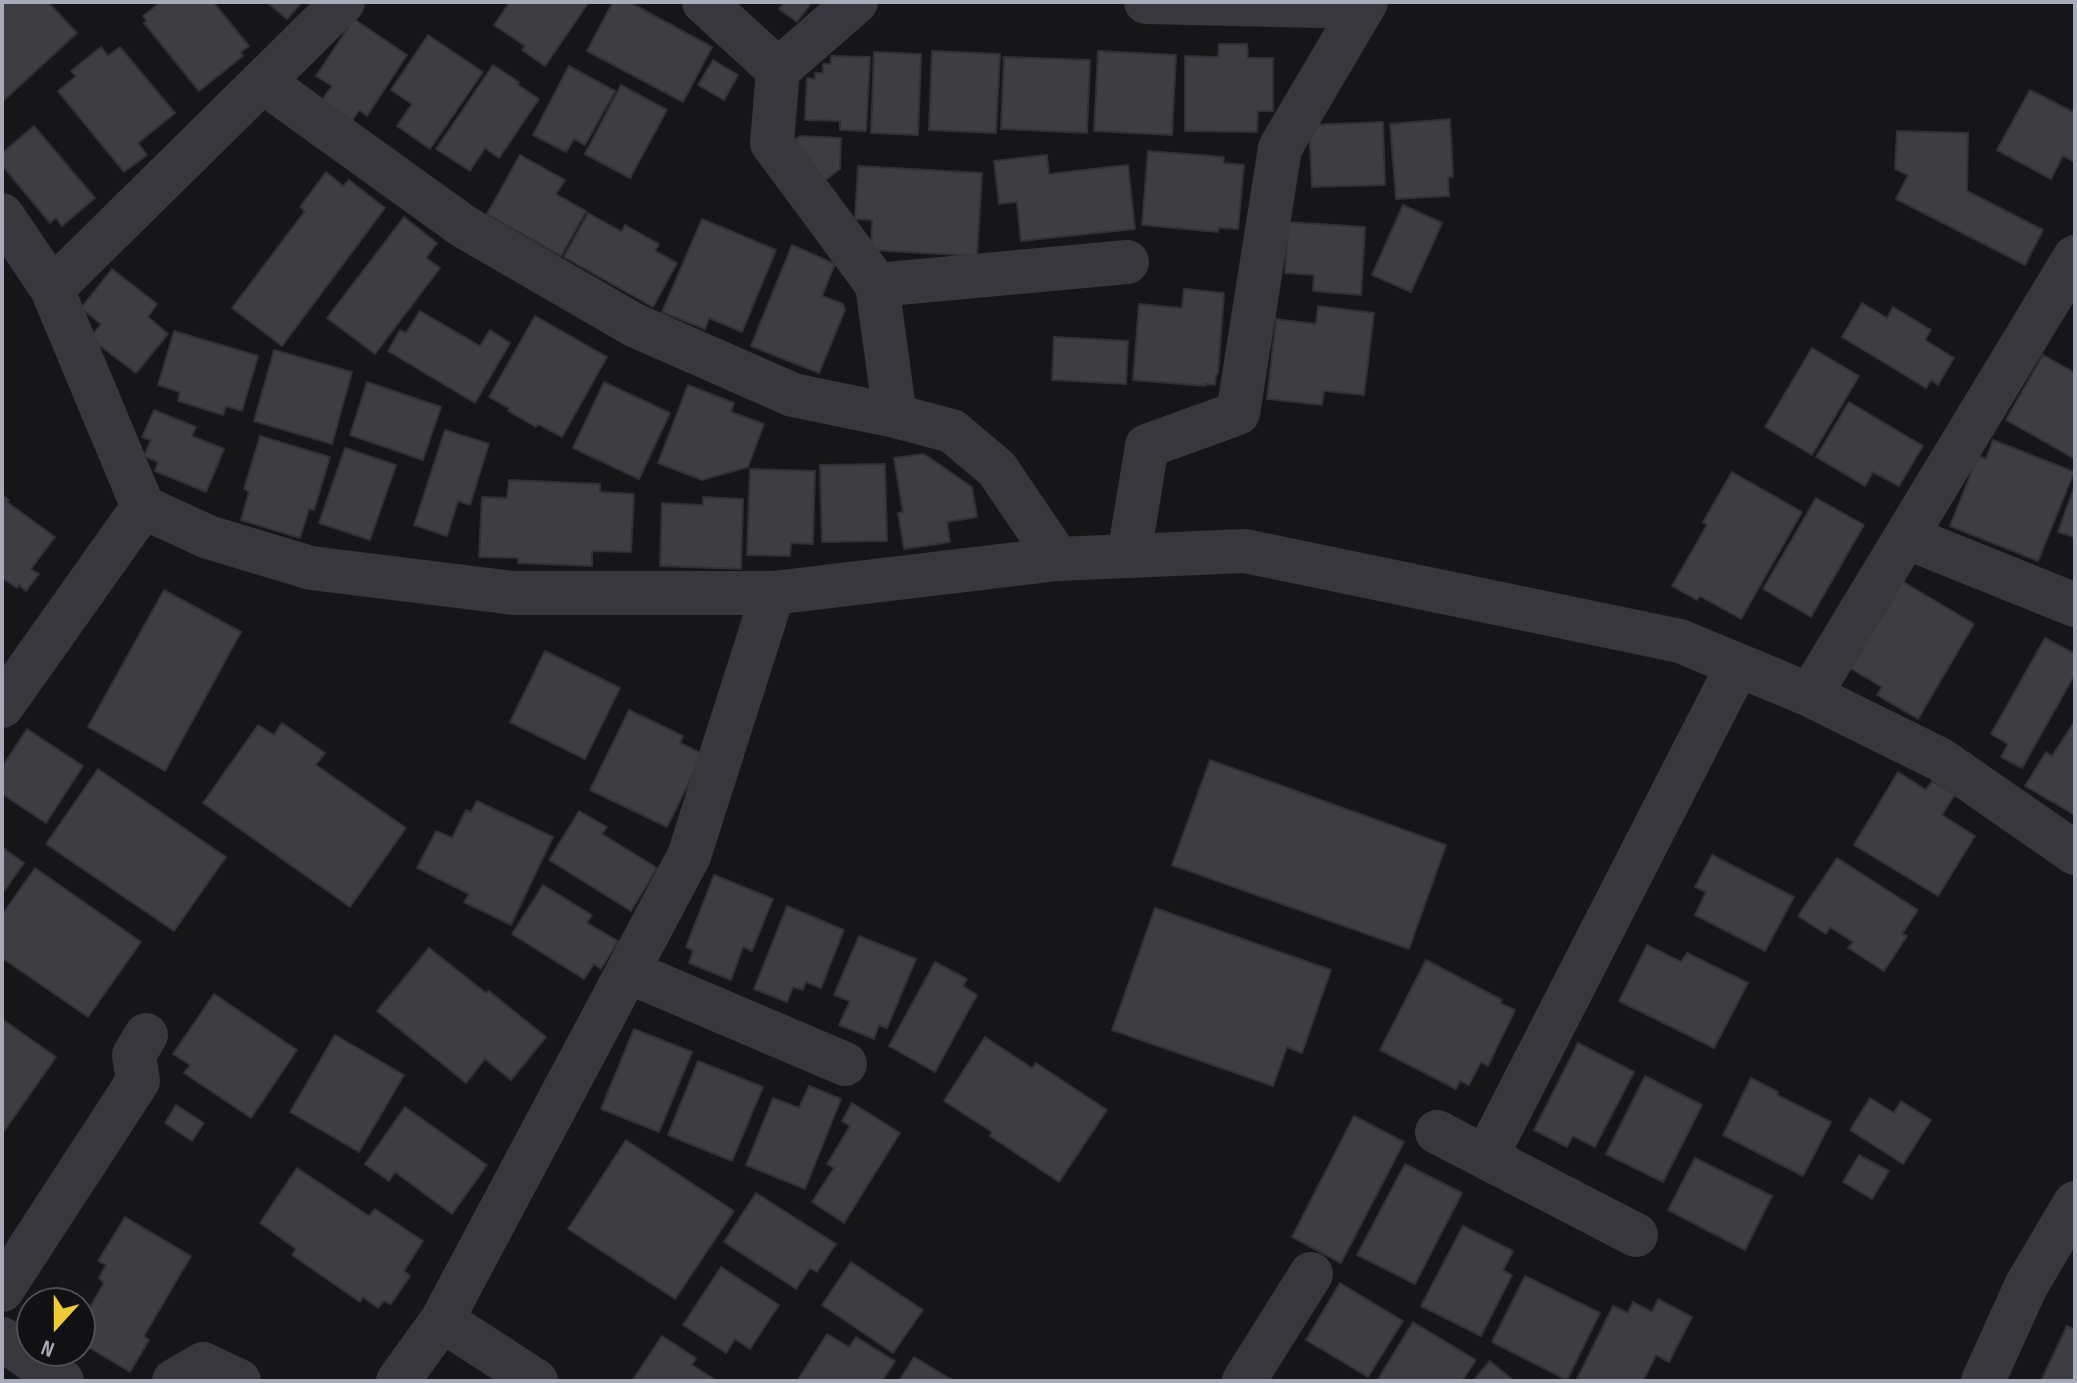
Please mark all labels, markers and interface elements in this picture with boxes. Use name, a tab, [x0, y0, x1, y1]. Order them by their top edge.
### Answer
north arrow	[16, 1287, 96, 1367]
text: N	[38, 1333, 58, 1363]

